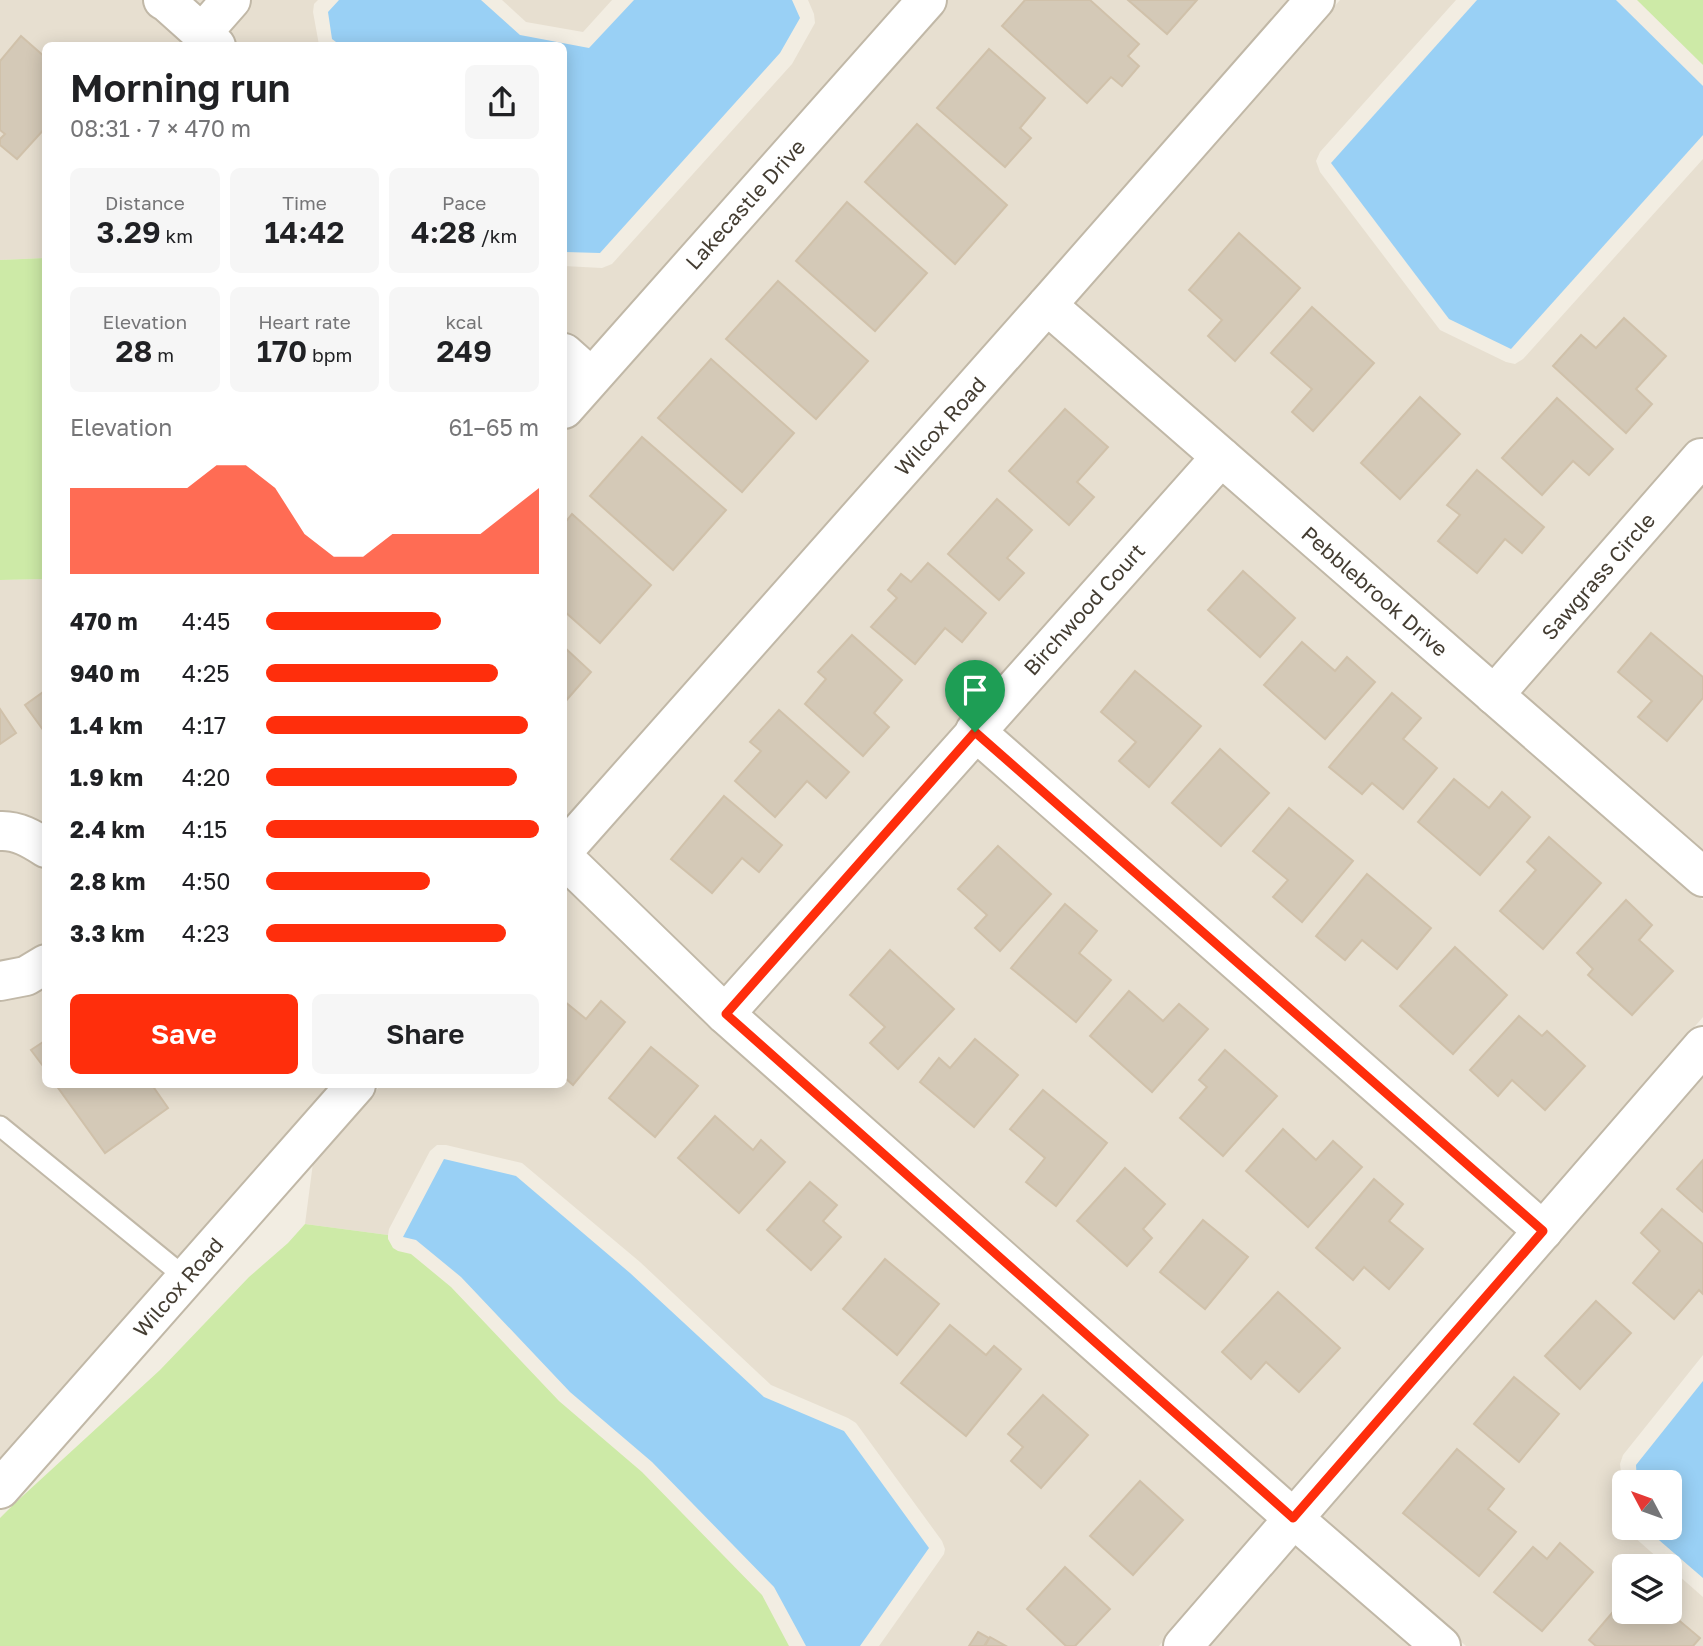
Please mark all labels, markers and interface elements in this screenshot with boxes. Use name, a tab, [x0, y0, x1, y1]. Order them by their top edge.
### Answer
text: Morning run	[70, 65, 291, 110]
button: share	[465, 65, 539, 139]
text: 08:31 · 7 × 470 m	[70, 114, 251, 142]
street label: Lakecastle Drive	[680, 133, 810, 275]
text: Distance	[105, 191, 185, 214]
text: Time	[282, 191, 327, 214]
text: Pace	[442, 191, 486, 214]
text: 3.29	[97, 214, 161, 250]
text: 14:42	[264, 214, 345, 250]
text: 4:28	[411, 214, 476, 250]
text: km	[161, 224, 193, 247]
text: /km	[476, 224, 517, 247]
text: Elevation	[103, 310, 187, 333]
text: Heart rate	[258, 310, 351, 333]
text: kcal	[445, 310, 483, 333]
text: 28	[116, 333, 152, 369]
text: 170	[257, 333, 307, 369]
text: 249	[436, 333, 492, 369]
text: m	[152, 343, 174, 366]
text: bpm	[307, 343, 352, 366]
street label: Wilcox Road	[889, 371, 991, 481]
text: Elevation	[70, 413, 172, 441]
text: 61–65 m	[448, 413, 539, 441]
street label: Sawgrass Circle	[1536, 507, 1660, 645]
street label: Pebblebrook Drive	[1296, 520, 1454, 662]
street label: Birchwood Court	[1018, 538, 1150, 680]
text: 470 m	[70, 607, 138, 635]
text: 4:45	[182, 607, 230, 635]
text: 940 m	[70, 659, 140, 687]
text: 4:25	[182, 659, 230, 687]
pin	[945, 660, 1005, 732]
icon: arrive	[956, 671, 994, 709]
text: 1.4 km	[70, 711, 143, 739]
text: 4:17	[182, 711, 226, 739]
text: 1.9 km	[70, 763, 143, 791]
text: 4:20	[182, 763, 231, 791]
text: 2.4 km	[70, 815, 145, 843]
text: 4:15	[182, 815, 227, 843]
text: 2.8 km	[70, 867, 145, 895]
text: 4:50	[182, 867, 231, 895]
text: 3.3 km	[70, 919, 145, 947]
text: 4:23	[182, 919, 230, 947]
button: Save	[70, 994, 298, 1074]
button: Share	[312, 994, 539, 1074]
street label: Wilcox Road	[127, 1232, 229, 1342]
north arrow	[1612, 1470, 1682, 1540]
map controls	[1612, 1470, 1682, 1624]
button: layers	[1612, 1554, 1682, 1624]

